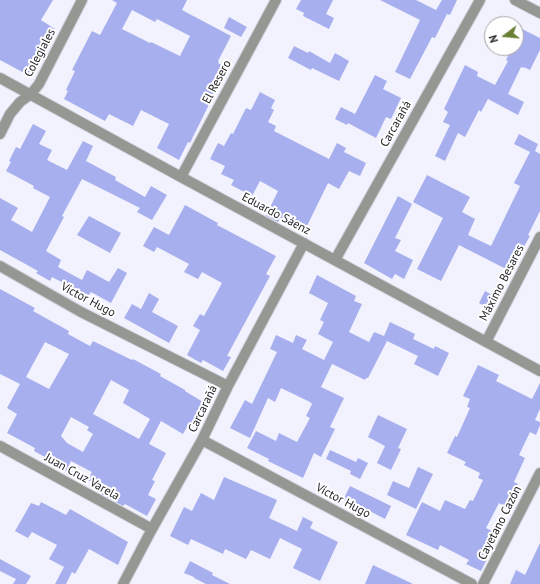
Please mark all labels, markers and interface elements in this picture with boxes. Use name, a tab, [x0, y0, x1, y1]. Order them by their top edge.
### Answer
north arrow	[484, 16, 524, 56]
street label: Colegiales	[21, 26, 59, 80]
text: N	[486, 34, 501, 44]
street label: El Resero	[200, 58, 234, 106]
street label: Carcarañá	[377, 98, 415, 150]
street label: Eduardo Sáenz	[239, 190, 313, 238]
street label: Máximo Besares	[477, 243, 527, 323]
street label: Víctor Hugo	[58, 280, 118, 320]
street label: Carcarañá	[185, 383, 221, 435]
street label: Juan Cruz Varela	[42, 451, 122, 503]
street label: Víctor Hugo	[313, 481, 373, 521]
street label: Cayetano Cazón	[475, 484, 525, 562]

